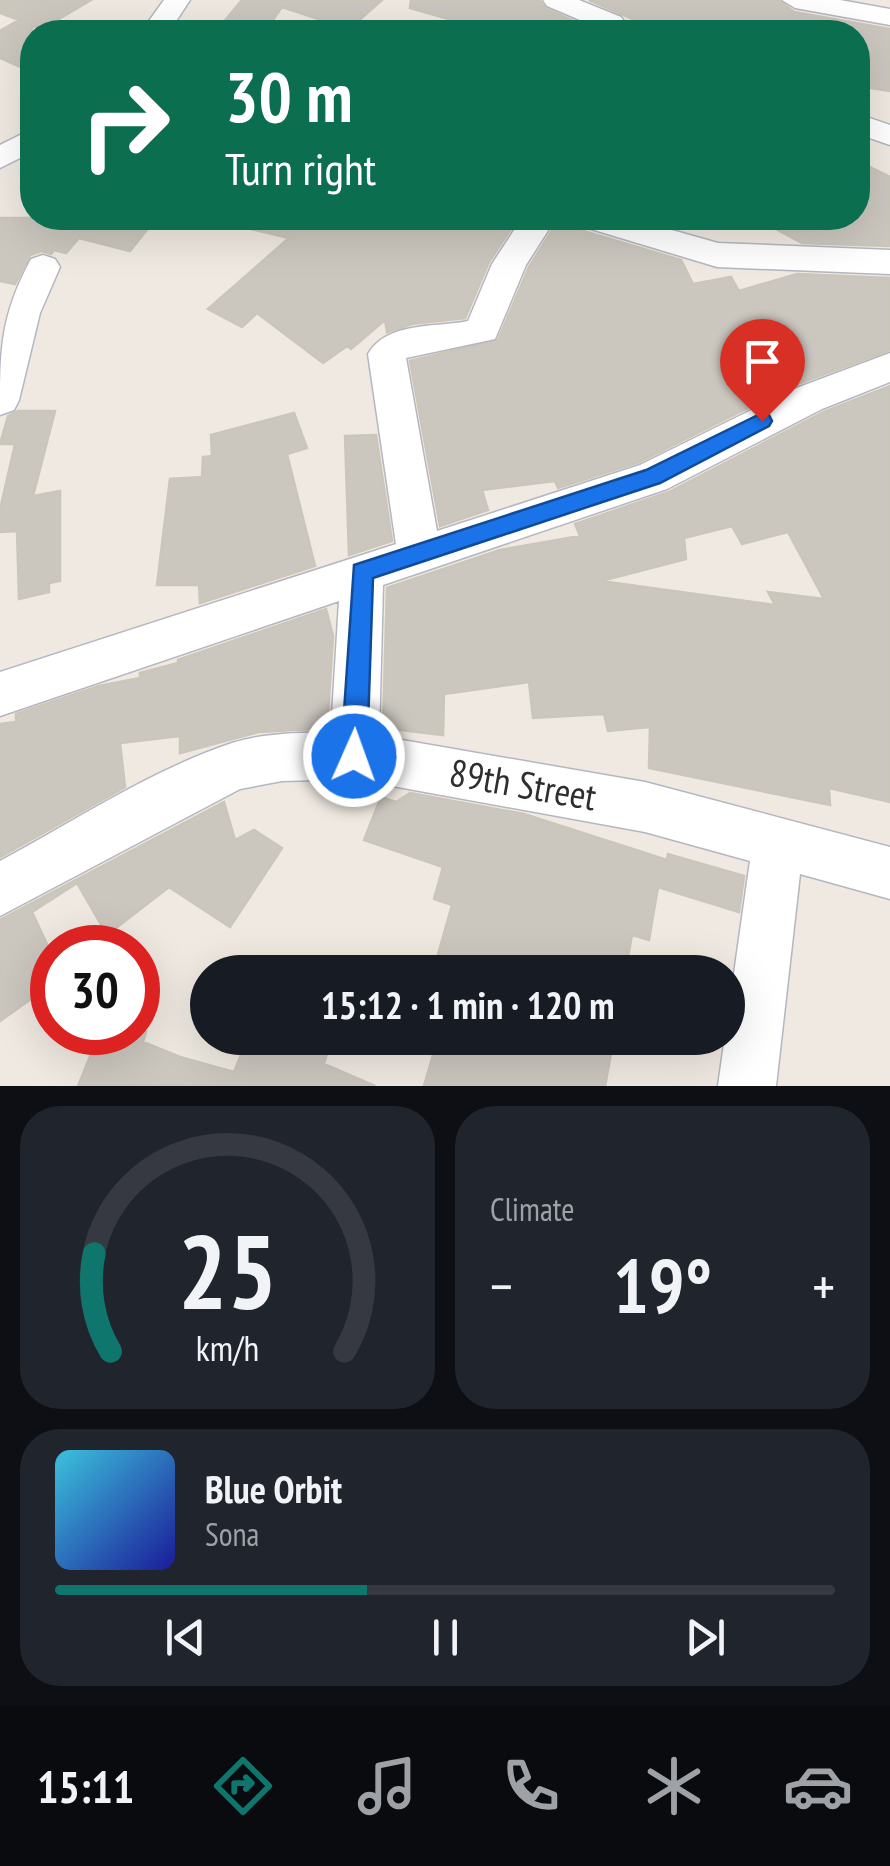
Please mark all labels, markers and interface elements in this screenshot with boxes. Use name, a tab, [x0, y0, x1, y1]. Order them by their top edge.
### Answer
text: 30 m	[225, 51, 353, 141]
icon: right	[60, 60, 190, 190]
text: Turn right	[225, 139, 376, 197]
pin	[720, 319, 805, 422]
icon: arrive	[735, 334, 790, 389]
position arrow	[302, 704, 406, 808]
street label: 89th Street	[446, 747, 601, 821]
speed limit sign: 30	[30, 925, 160, 1055]
text: 15:12 · 1 min · 120 m	[321, 980, 614, 1029]
text: Climate	[490, 1188, 574, 1230]
text: 25	[178, 1203, 277, 1338]
text: 19°	[613, 1237, 712, 1334]
text: −	[490, 1250, 513, 1321]
text: +	[812, 1250, 835, 1321]
text: km/h	[196, 1325, 259, 1371]
text: Blue Orbit	[205, 1464, 342, 1513]
text: Sona	[205, 1513, 259, 1555]
icon: previous	[158, 1610, 213, 1665]
icon: pause	[418, 1610, 473, 1665]
icon: next	[678, 1610, 733, 1665]
icon: directions	[208, 1751, 278, 1821]
icon: music	[352, 1751, 422, 1821]
icon: phone	[496, 1751, 566, 1821]
icon: climate	[639, 1751, 709, 1821]
icon: car	[783, 1751, 853, 1821]
text: 15:11	[37, 1757, 134, 1815]

